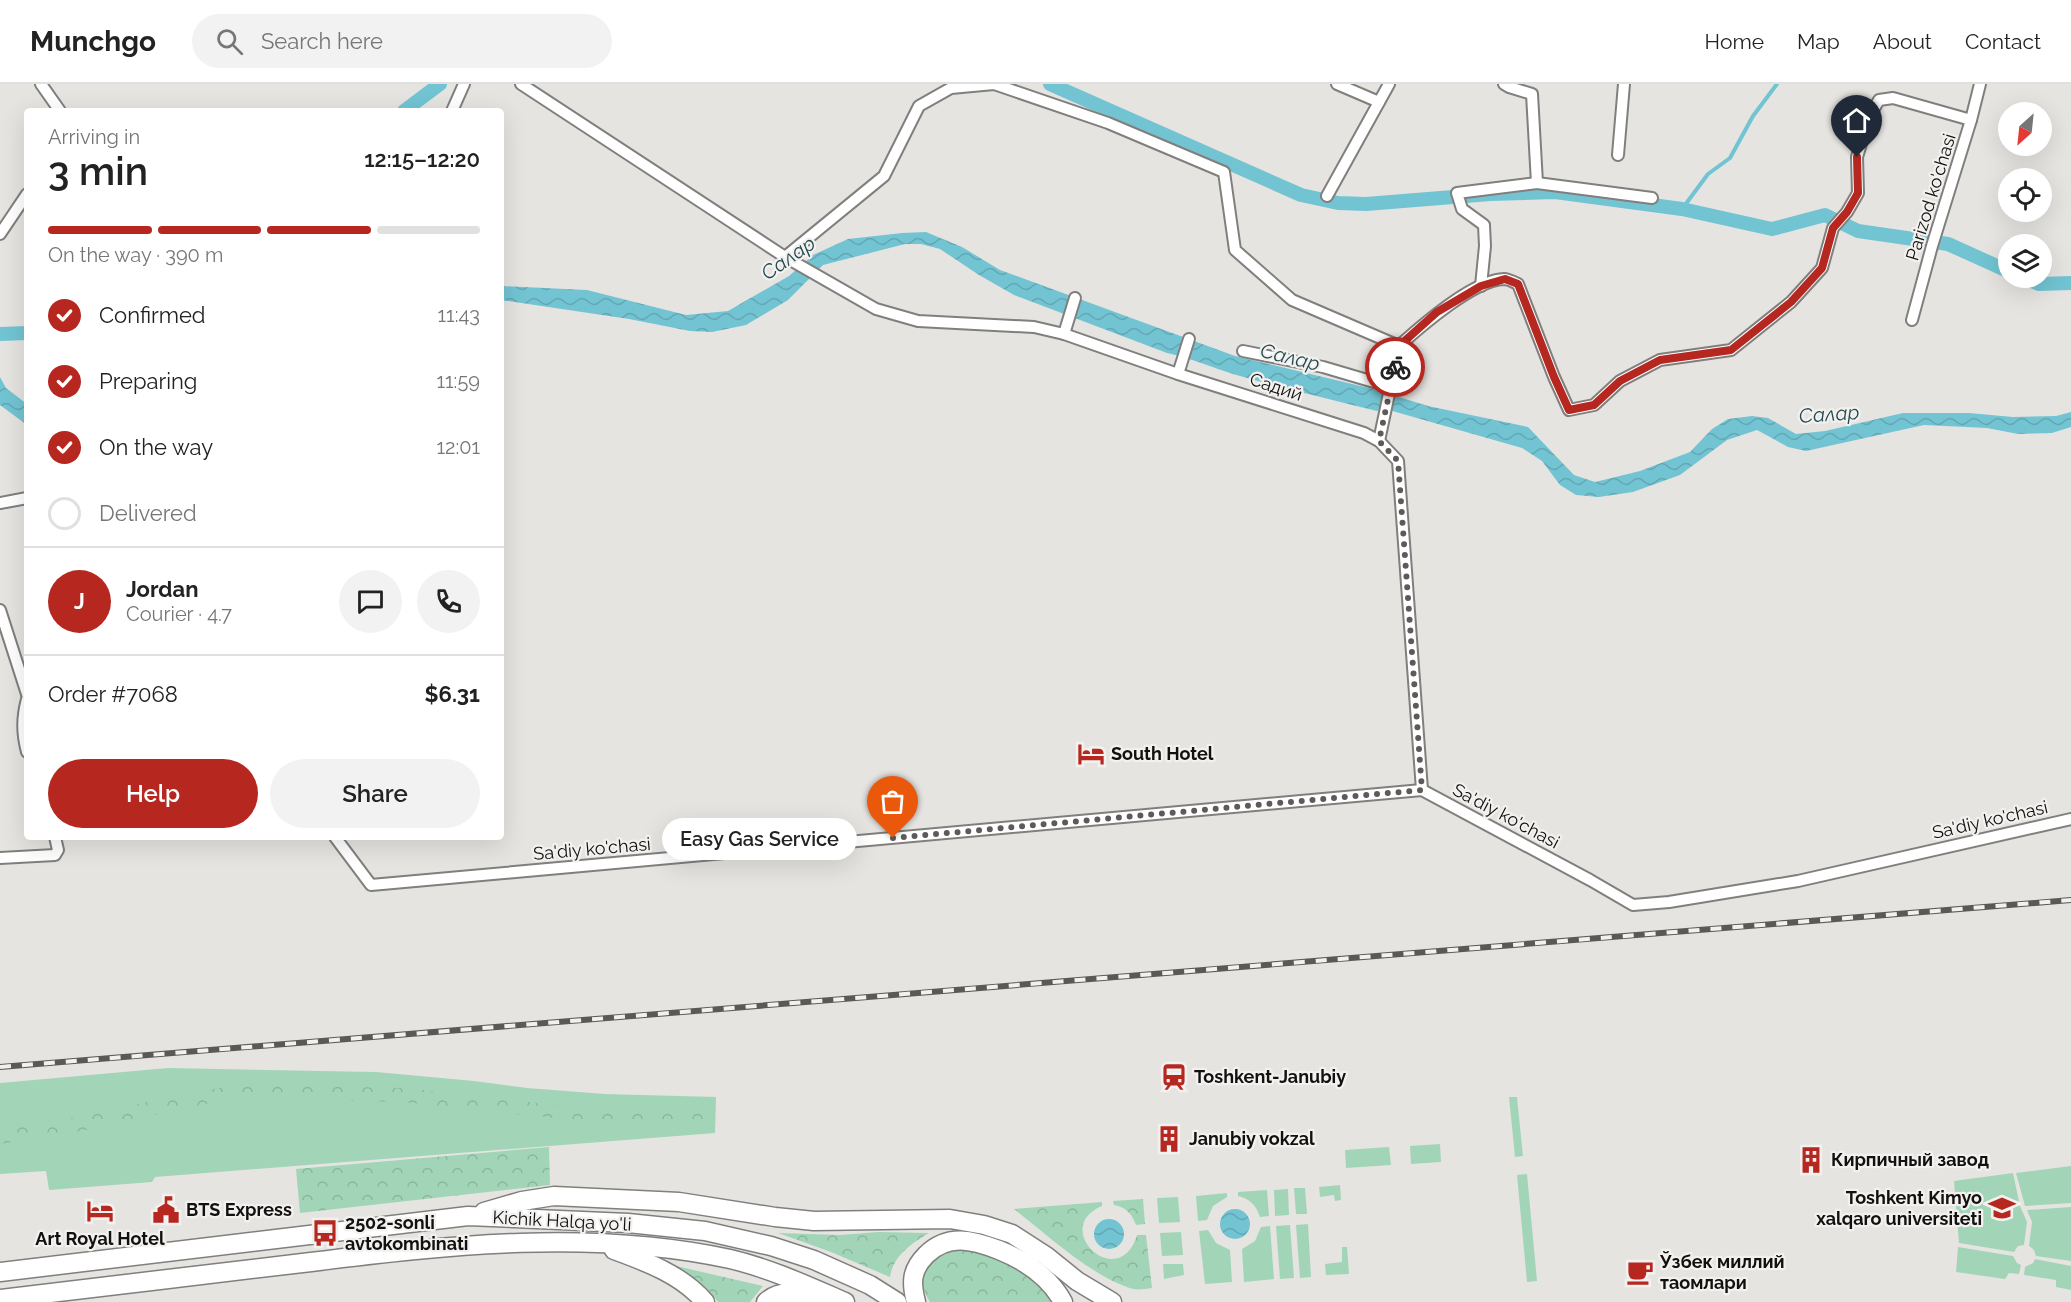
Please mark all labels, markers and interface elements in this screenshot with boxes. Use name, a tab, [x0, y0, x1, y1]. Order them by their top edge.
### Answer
search box	[192, 14, 612, 68]
text: Munchgo	[30, 25, 156, 58]
icon: search	[213, 25, 246, 58]
text: Search here	[261, 28, 383, 54]
text: Home	[1705, 29, 1764, 54]
text: Map	[1797, 29, 1840, 54]
text: About	[1873, 29, 1932, 54]
text: Contact	[1965, 29, 2041, 54]
pin	[1831, 95, 1882, 157]
north arrow	[1998, 102, 2052, 156]
map controls	[1998, 102, 2052, 288]
icon: home	[1840, 104, 1873, 137]
text: Arriving in	[48, 125, 140, 149]
street label: Parizod ko'chasi	[1901, 131, 1960, 263]
text: 12:15–12:20	[364, 146, 480, 172]
text: 3 min	[48, 148, 148, 194]
button: locate	[1998, 168, 2052, 222]
water label: Салар	[756, 231, 820, 285]
button: layers	[1998, 234, 2052, 288]
text: On the way · 390 m	[48, 243, 223, 267]
icon: check	[48, 299, 81, 332]
text: Confirmed	[99, 302, 206, 328]
text: 11:43	[438, 303, 480, 327]
courier	[1365, 337, 1425, 397]
water label: Салар	[1258, 338, 1322, 376]
icon: bike	[1379, 351, 1412, 384]
icon: check	[48, 365, 81, 398]
text: Preparing	[99, 368, 197, 394]
street label: Садий	[1247, 368, 1305, 405]
text: 11:59	[437, 369, 480, 393]
water label: Салар	[1798, 400, 1860, 428]
icon: check	[48, 431, 81, 464]
text: On the way	[99, 434, 213, 460]
text: 12:01	[436, 435, 480, 459]
text: Delivered	[99, 500, 197, 526]
button: chat	[339, 570, 402, 633]
button: phone	[417, 570, 480, 633]
text: Jordan	[126, 576, 198, 602]
text: J	[74, 588, 85, 614]
text: Courier · 4.7	[126, 602, 232, 626]
text: Order #7068	[48, 681, 178, 707]
text: $6.31	[425, 681, 480, 707]
hotel icon: South Hotel	[1076, 739, 1106, 769]
place label: South Hotel	[1111, 743, 1214, 764]
button: Help	[48, 759, 258, 828]
button: Share	[270, 759, 480, 828]
pin	[867, 776, 918, 838]
street label: Sa'diy ko'chasi	[1449, 779, 1563, 853]
icon: bag	[876, 785, 909, 818]
street label: Sa'diy ko'chasi	[1930, 796, 2050, 843]
callout: Easy Gas Service	[662, 817, 857, 859]
text: Easy Gas Service	[680, 827, 839, 851]
street label: Sa'diy ko'chasi	[532, 833, 652, 864]
station icon: Toshkent-Janubiy	[1159, 1062, 1189, 1092]
place label: Toshkent-Janubiy	[1194, 1066, 1346, 1087]
building icon: Janubiy vokzal	[1154, 1124, 1184, 1154]
place label: Janubiy vokzal	[1189, 1128, 1315, 1149]
building icon: Кирпичный завод	[1796, 1145, 1826, 1175]
place label: Кирпичный завод	[1831, 1149, 1989, 1170]
place label: Toshkent Kimyo xalqaro universiteti	[1816, 1187, 1982, 1229]
school or university icon: Toshkent Kimyo xalqaro universiteti	[1987, 1193, 2017, 1223]
public building icon: BTS Express	[151, 1195, 181, 1225]
hotel icon: Art Royal Hotel	[85, 1196, 115, 1226]
place label: BTS Express	[186, 1199, 292, 1220]
street label: Kichik Halqa yo'li	[492, 1206, 632, 1235]
place label: 2502-sonli avtokombinati	[345, 1212, 468, 1254]
bus stop icon: 2502-sonli avtokombinati	[310, 1218, 340, 1248]
place label: Art Royal Hotel	[35, 1228, 165, 1249]
place label: Ўзбек миллий таомлари	[1659, 1251, 1785, 1293]
cafe icon: Ўзбек миллий таомлари	[1625, 1257, 1655, 1287]

